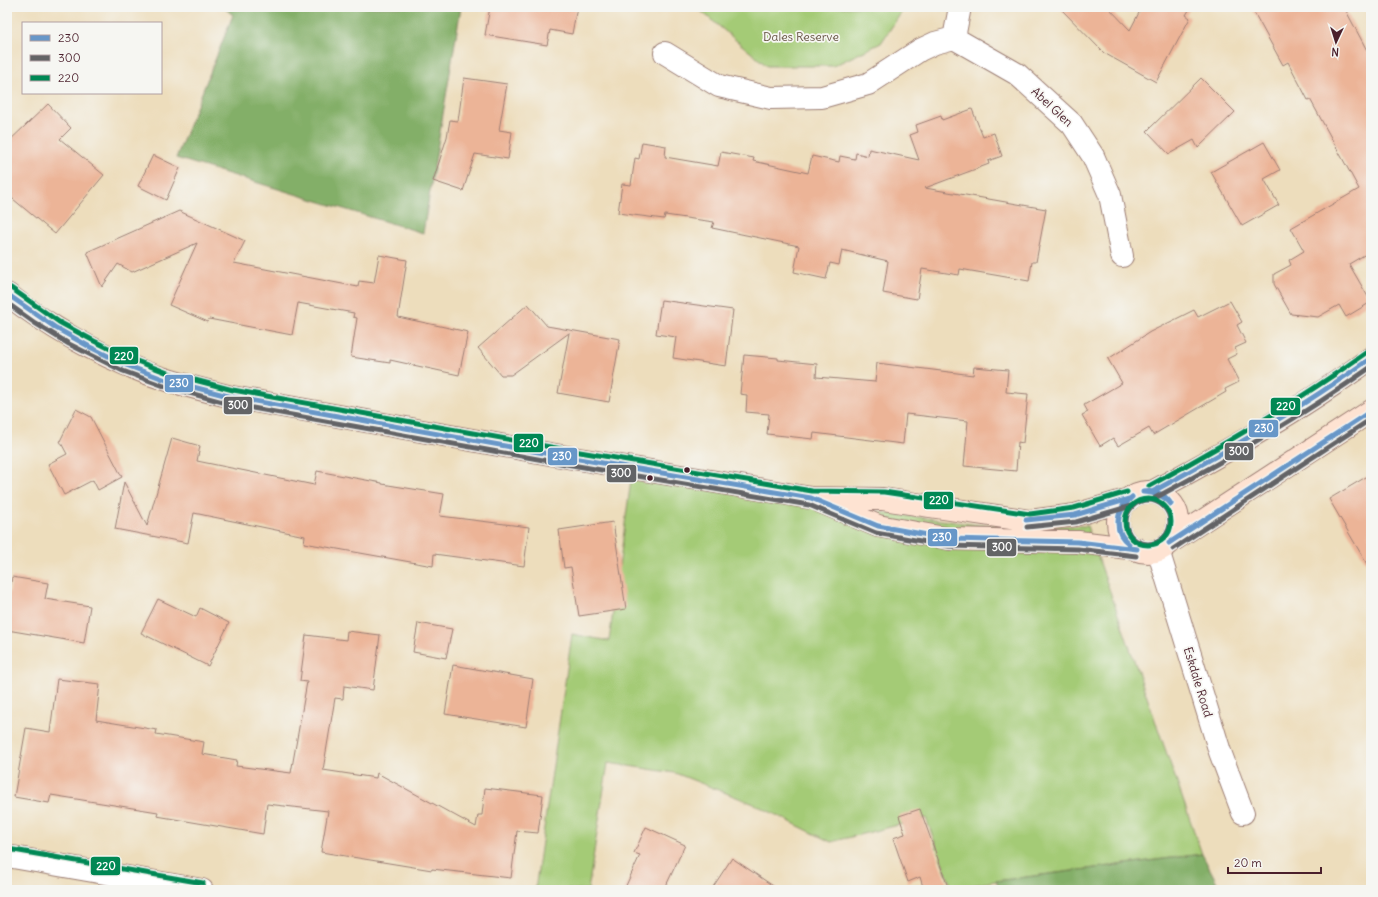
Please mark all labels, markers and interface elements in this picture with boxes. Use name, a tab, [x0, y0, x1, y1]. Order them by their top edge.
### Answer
legend	[22, 22, 162, 94]
north arrow	[1316, 22, 1356, 62]
park label: Dales Reserve	[763, 29, 839, 44]
text: 230	[58, 30, 79, 45]
text: N	[1331, 45, 1340, 59]
text: 300	[58, 50, 81, 65]
text: 220	[58, 70, 79, 85]
street label: Abel Glen	[1029, 84, 1076, 130]
line badge: 220	[109, 346, 139, 365]
text: 220	[114, 349, 134, 363]
line badge: 230	[164, 374, 194, 393]
text: 230	[169, 376, 189, 390]
line badge: 300	[223, 396, 253, 415]
line badge: 220	[1270, 397, 1301, 416]
text: 300	[228, 398, 248, 412]
text: 220	[1276, 399, 1296, 413]
line badge: 230	[1248, 419, 1279, 438]
text: 230	[1254, 421, 1274, 435]
line badge: 220	[513, 433, 544, 453]
text: 220	[519, 436, 539, 450]
line badge: 300	[1224, 442, 1254, 461]
text: 300	[1229, 444, 1249, 458]
line badge: 230	[547, 447, 578, 466]
text: 230	[552, 449, 572, 463]
line badge: 300	[606, 464, 637, 483]
unlabelled marker	[682, 465, 692, 475]
text: 300	[611, 466, 631, 480]
unlabelled marker	[645, 473, 655, 483]
line badge: 220	[923, 491, 954, 510]
text: 220	[929, 493, 949, 507]
line badge: 230	[927, 528, 958, 547]
text: 230	[932, 530, 952, 544]
line badge: 300	[986, 538, 1017, 557]
text: 300	[992, 540, 1012, 554]
street label: Eskdale Road	[1181, 645, 1216, 719]
scale bar	[1228, 849, 1321, 875]
text: 20 m	[1234, 855, 1262, 870]
line badge: 220	[90, 856, 121, 876]
text: 220	[96, 859, 116, 873]

